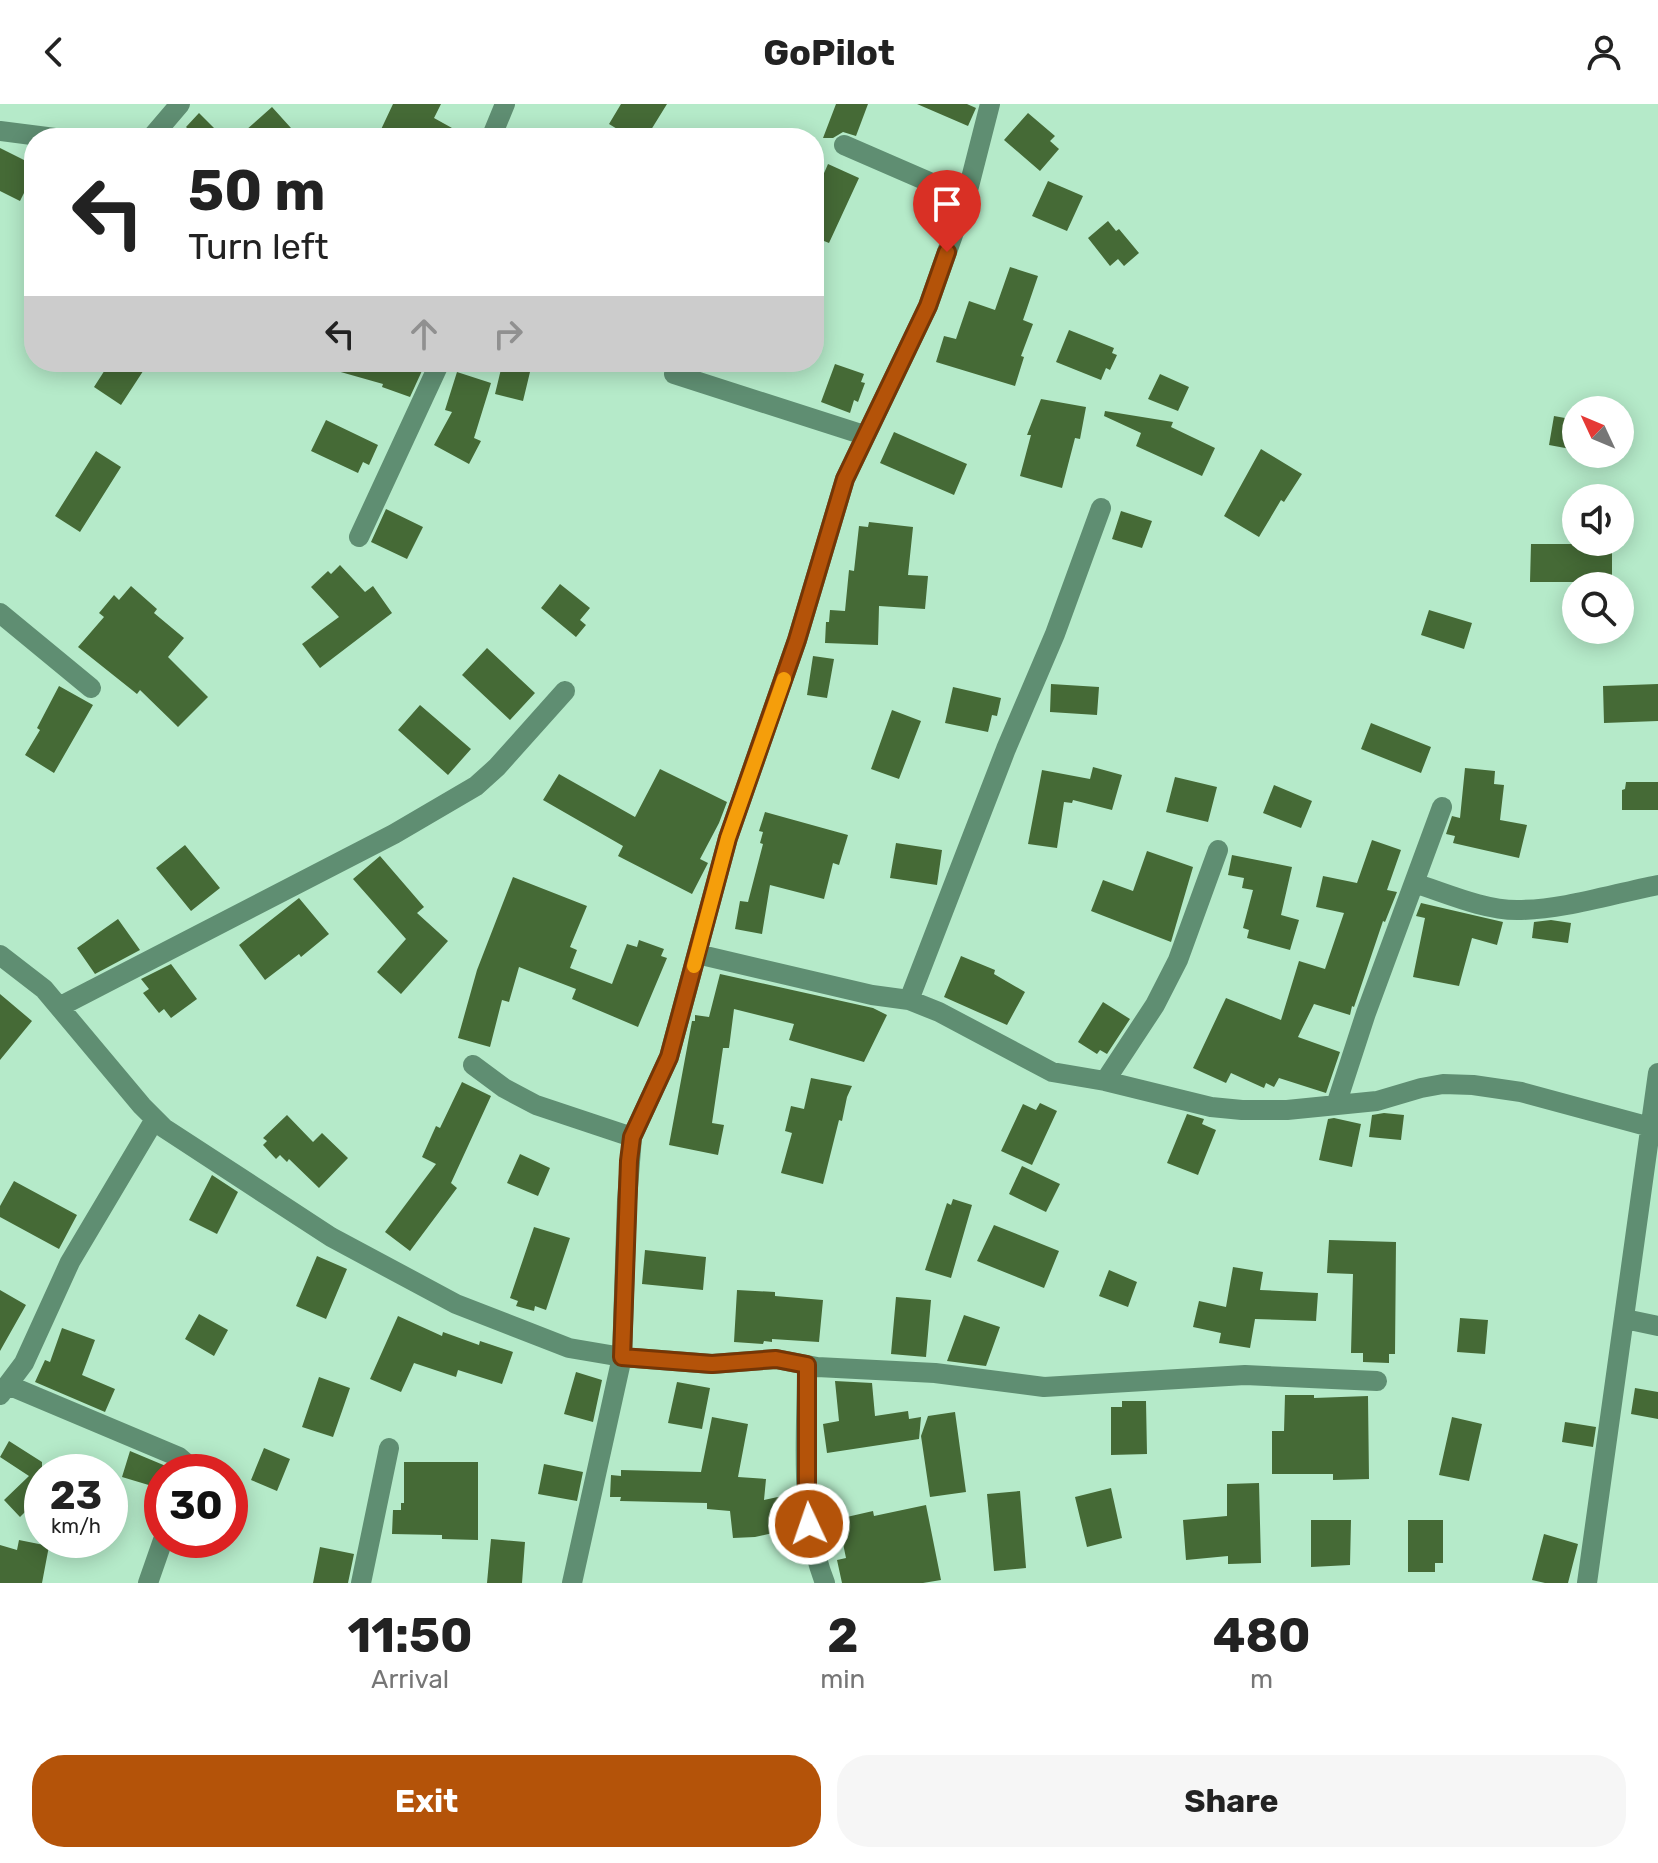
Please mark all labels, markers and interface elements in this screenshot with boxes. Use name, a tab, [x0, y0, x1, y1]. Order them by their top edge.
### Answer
icon: back	[32, 30, 76, 74]
icon: person	[1582, 30, 1626, 74]
text: GoPilot	[763, 31, 895, 74]
text: 50 m	[188, 158, 325, 224]
icon: left	[56, 160, 160, 264]
pin	[913, 170, 981, 252]
icon: arrive	[925, 182, 969, 226]
text: Turn left	[188, 225, 329, 268]
icon: left	[318, 312, 362, 356]
icon: ahead	[402, 312, 446, 356]
icon: right	[486, 312, 530, 356]
north arrow	[1562, 396, 1634, 468]
map controls	[1562, 396, 1634, 644]
button: sound	[1562, 484, 1634, 556]
button: search	[1562, 572, 1634, 644]
speed limit sign: 30	[144, 1454, 248, 1558]
text: 23	[50, 1472, 102, 1519]
position arrow	[767, 1482, 851, 1566]
text: km/h	[51, 1514, 101, 1538]
text: 11:50	[347, 1607, 473, 1664]
text: 2	[827, 1607, 858, 1664]
text: 480	[1213, 1607, 1311, 1664]
text: Arrival	[371, 1664, 449, 1695]
text: min	[820, 1664, 865, 1695]
text: m	[1250, 1664, 1273, 1695]
button: Exit	[32, 1755, 821, 1847]
button: Share	[837, 1755, 1626, 1847]

